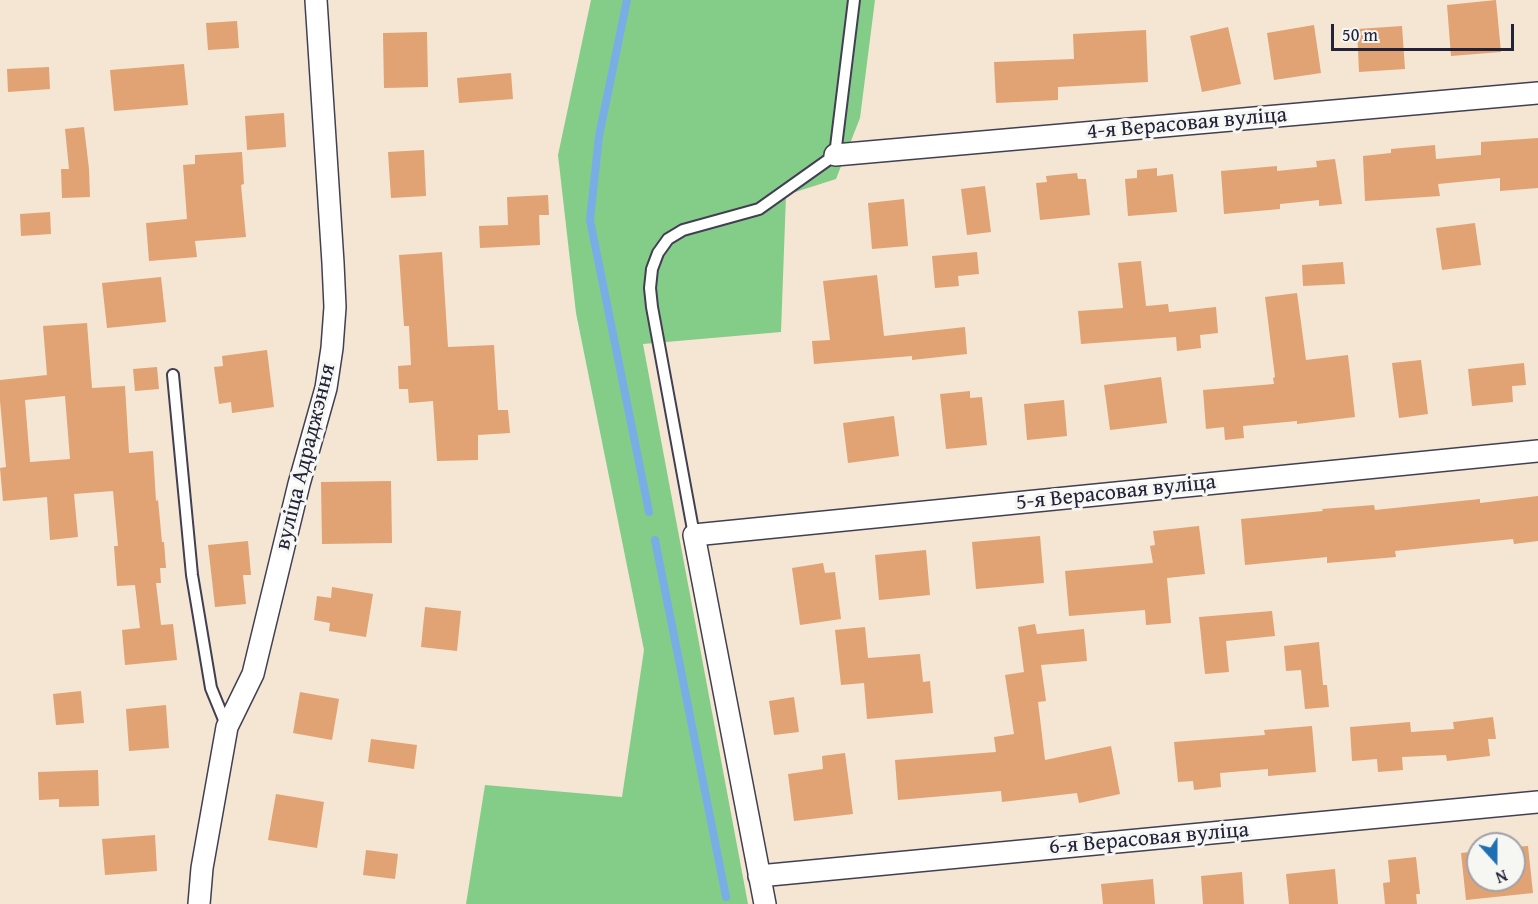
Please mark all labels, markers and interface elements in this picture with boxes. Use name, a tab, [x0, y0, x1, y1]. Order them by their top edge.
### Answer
scale bar	[1334, 12, 1517, 50]
text: 50 m	[1342, 21, 1378, 48]
street label: 4-я Верасовая вуліца	[1086, 102, 1288, 146]
street label: вуліца Адраджэння	[270, 361, 342, 553]
street label: 5-я Верасовая вуліца	[1015, 469, 1217, 517]
street label: 6-я Верасовая вуліца	[1048, 817, 1250, 861]
north arrow	[1466, 832, 1526, 892]
text: N	[1492, 864, 1511, 890]

